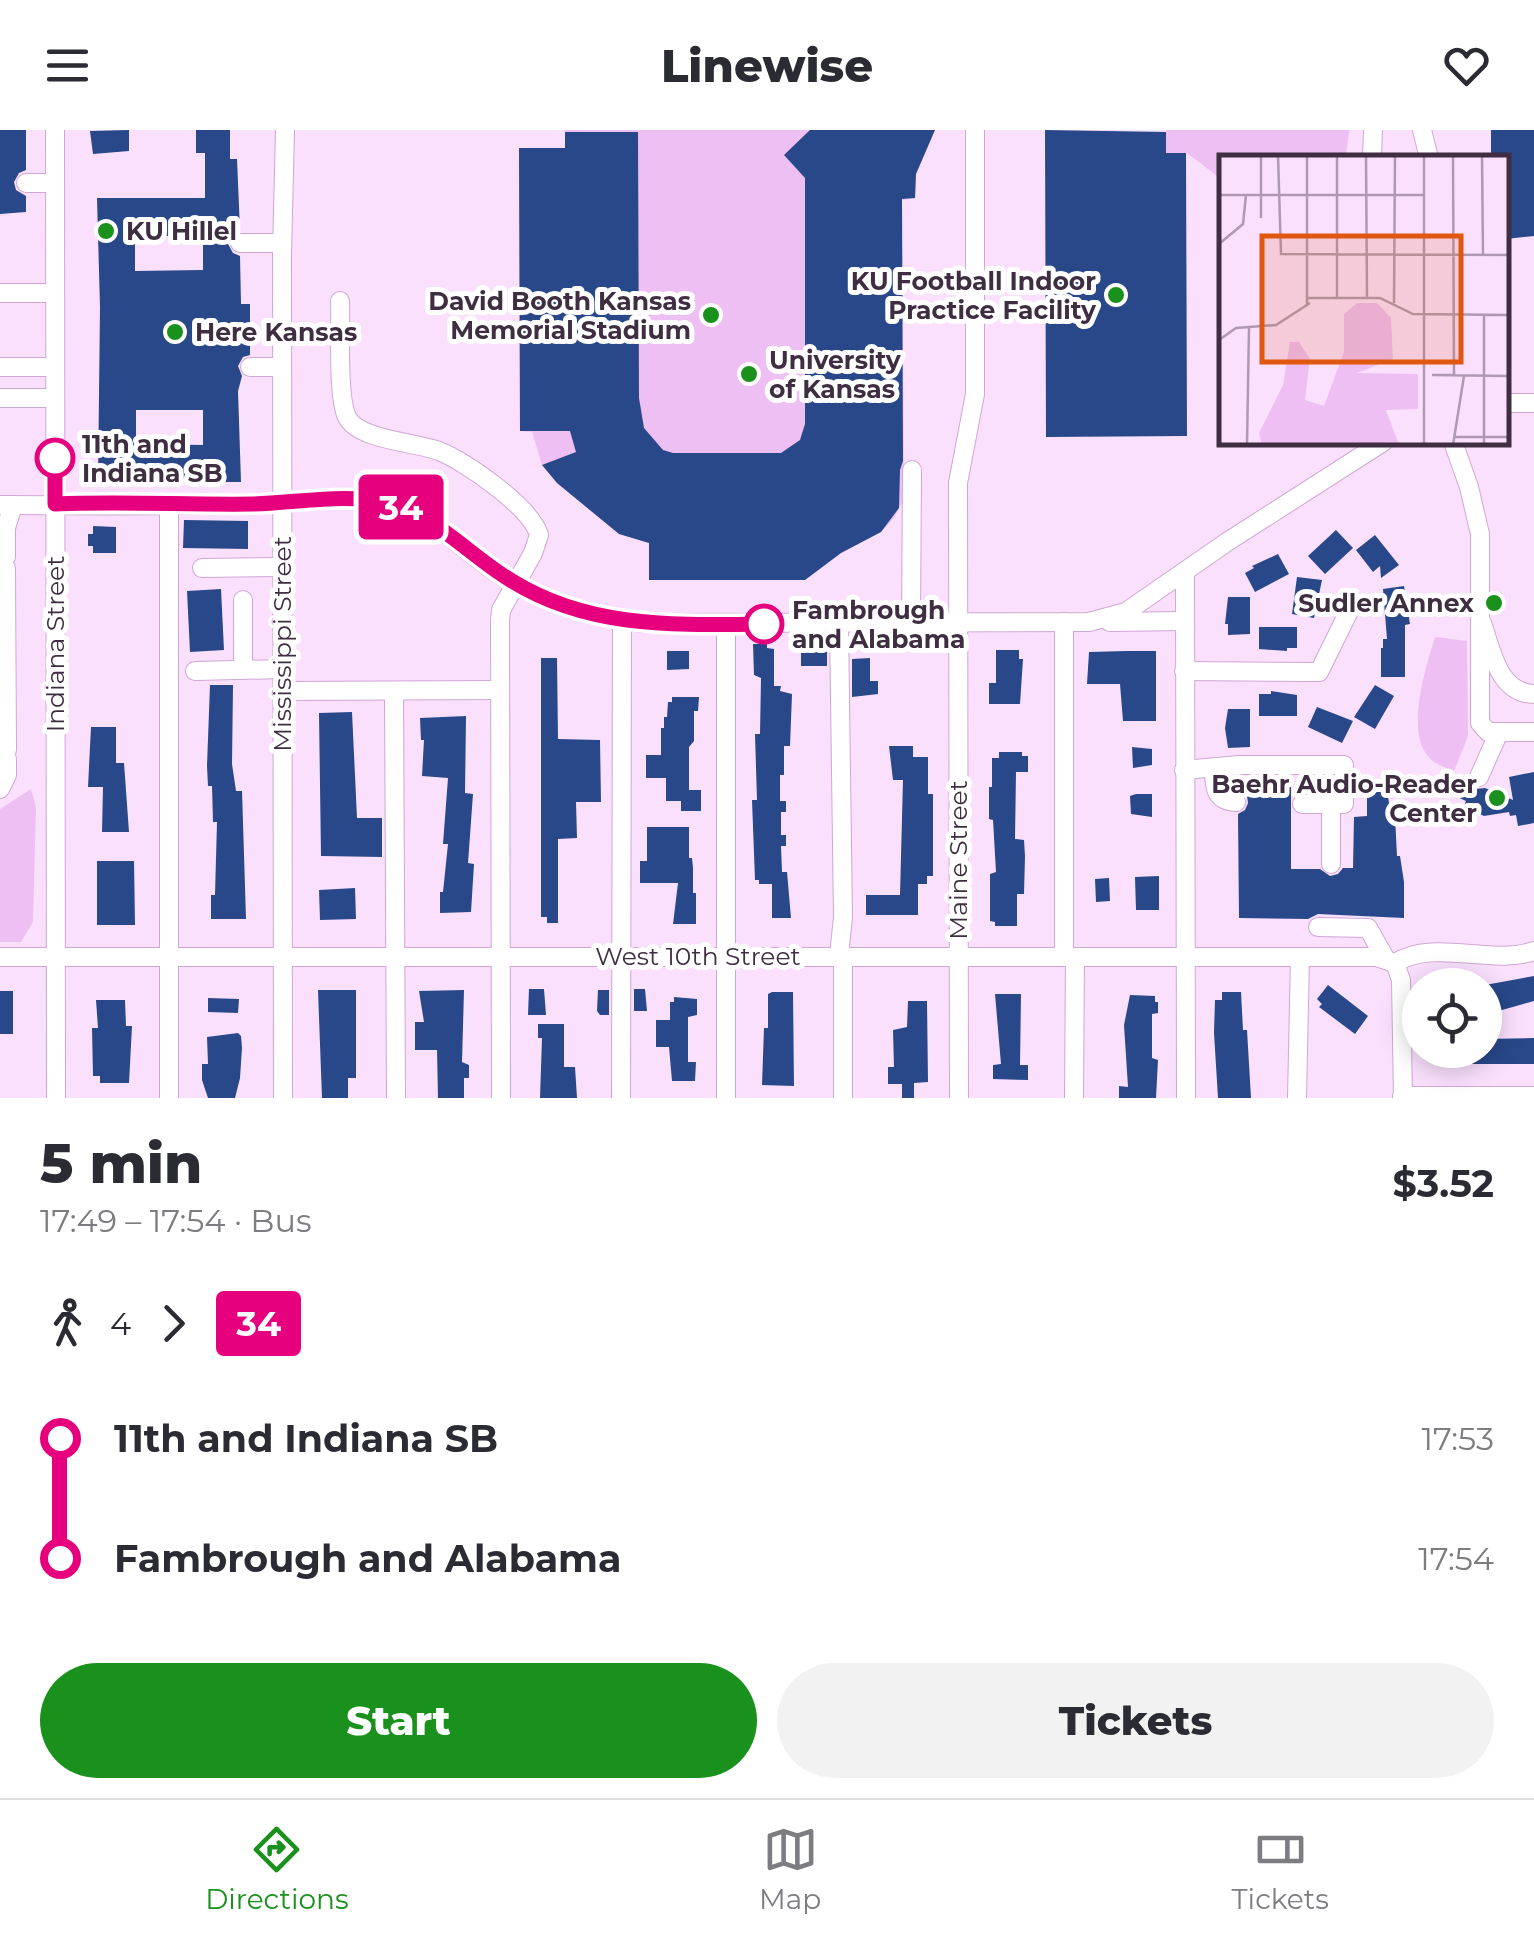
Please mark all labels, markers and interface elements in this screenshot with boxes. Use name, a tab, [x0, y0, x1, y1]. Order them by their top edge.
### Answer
icon: menu	[40, 38, 95, 93]
text: Linewise	[661, 38, 873, 93]
icon: heart	[1439, 38, 1494, 93]
inset map	[1219, 155, 1509, 445]
place label: KU Hillel	[126, 216, 237, 246]
marker: KU Hillel	[95, 220, 117, 242]
place label: KU Football Indoor Practice Facility	[851, 266, 1097, 325]
marker: KU Football Indoor Practice Facility	[1105, 284, 1127, 306]
place label: David Booth Kansas Memorial Stadium	[428, 286, 691, 345]
marker: David Booth Kansas Memorial Stadium	[700, 304, 722, 326]
place label: Here Kansas	[195, 317, 357, 347]
marker: Here Kansas	[164, 321, 186, 343]
place label: University of Kansas	[769, 345, 902, 404]
marker: University of Kansas	[738, 363, 760, 385]
place label: 11th and Indiana SB	[82, 429, 223, 488]
marker: 11th and Indiana SB	[36, 439, 74, 477]
line badge: 34	[356, 474, 446, 540]
text: 34	[379, 486, 423, 529]
street label: Mississippi Street	[267, 536, 297, 752]
street label: Indiana Street	[40, 556, 70, 732]
place label: Sudler Annex	[1298, 588, 1474, 618]
marker: Sudler Annex	[1483, 592, 1505, 614]
place label: Fambrough and Alabama	[792, 595, 965, 654]
marker: Fambrough and Alabama	[745, 605, 783, 643]
place label: Baehr Audio-Reader Center	[1211, 769, 1477, 828]
street label: Maine Street	[943, 780, 973, 940]
marker: Baehr Audio-Reader Center	[1486, 787, 1508, 809]
street label: West 10th Street	[595, 941, 801, 971]
map controls	[1402, 968, 1502, 1068]
button: locate	[1402, 968, 1502, 1068]
text: 5 min	[40, 1130, 202, 1197]
text: $3.52	[1393, 1160, 1494, 1207]
text: 17:49 – 17:54 · Bus	[40, 1201, 312, 1240]
icon: walk	[40, 1296, 95, 1351]
icon: forward	[146, 1296, 201, 1351]
text: 34	[236, 1302, 281, 1345]
text: 4	[110, 1304, 131, 1343]
text: 11th and Indiana SB	[114, 1415, 498, 1462]
text: 17:53	[1421, 1419, 1494, 1458]
text: Fambrough and Alabama	[114, 1535, 621, 1582]
text: 17:54	[1418, 1539, 1494, 1578]
button: Start	[40, 1663, 757, 1778]
button: Tickets	[777, 1663, 1494, 1778]
tab: Directions	[205, 1822, 349, 1916]
tab: Map	[759, 1822, 821, 1916]
tab: Tickets	[1232, 1822, 1329, 1916]

